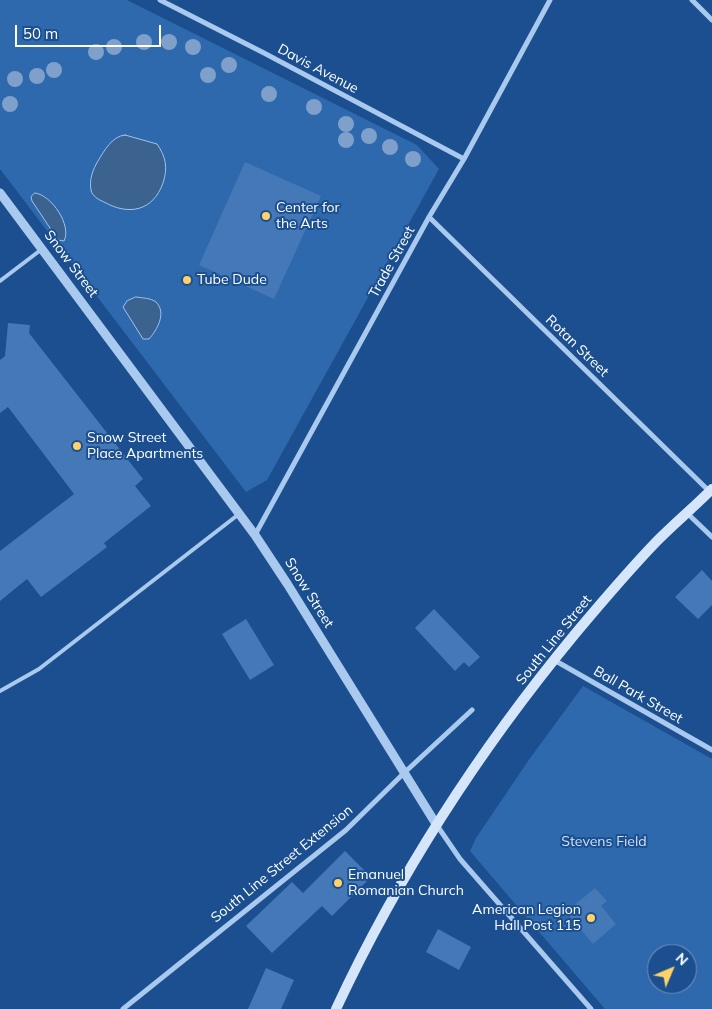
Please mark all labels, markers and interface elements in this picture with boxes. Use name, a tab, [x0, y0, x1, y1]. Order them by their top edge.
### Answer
scale bar	[18, 15, 164, 47]
text: 50 m	[23, 24, 58, 43]
street label: Davis Avenue	[275, 41, 361, 97]
place label: Center for the Arts	[276, 200, 340, 232]
marker: Center for the Arts	[260, 210, 272, 222]
street label: Trade Street	[365, 223, 419, 301]
street label: Snow Street	[40, 227, 102, 301]
place label: Tube Dude	[197, 272, 267, 288]
marker: Tube Dude	[181, 274, 193, 286]
street label: Rotan Street	[542, 312, 612, 380]
place label: Snow Street Place Apartments	[87, 430, 203, 462]
marker: Snow Street Place Apartments	[71, 440, 83, 452]
street label: Snow Street	[281, 555, 337, 631]
street label: South Line Street	[513, 592, 595, 688]
street label: Ball Park Street	[590, 663, 686, 727]
street label: South Line Street Extension	[208, 802, 356, 926]
park label: Stevens Field	[561, 834, 647, 850]
place label: Emanuel Romanian Church	[348, 867, 464, 900]
marker: Emanuel Romanian Church	[332, 877, 344, 889]
place label: American Legion Hall Post 115	[472, 902, 581, 934]
marker: American Legion Hall Post 115	[585, 912, 597, 924]
north arrow	[647, 944, 697, 994]
text: N	[672, 949, 692, 969]

